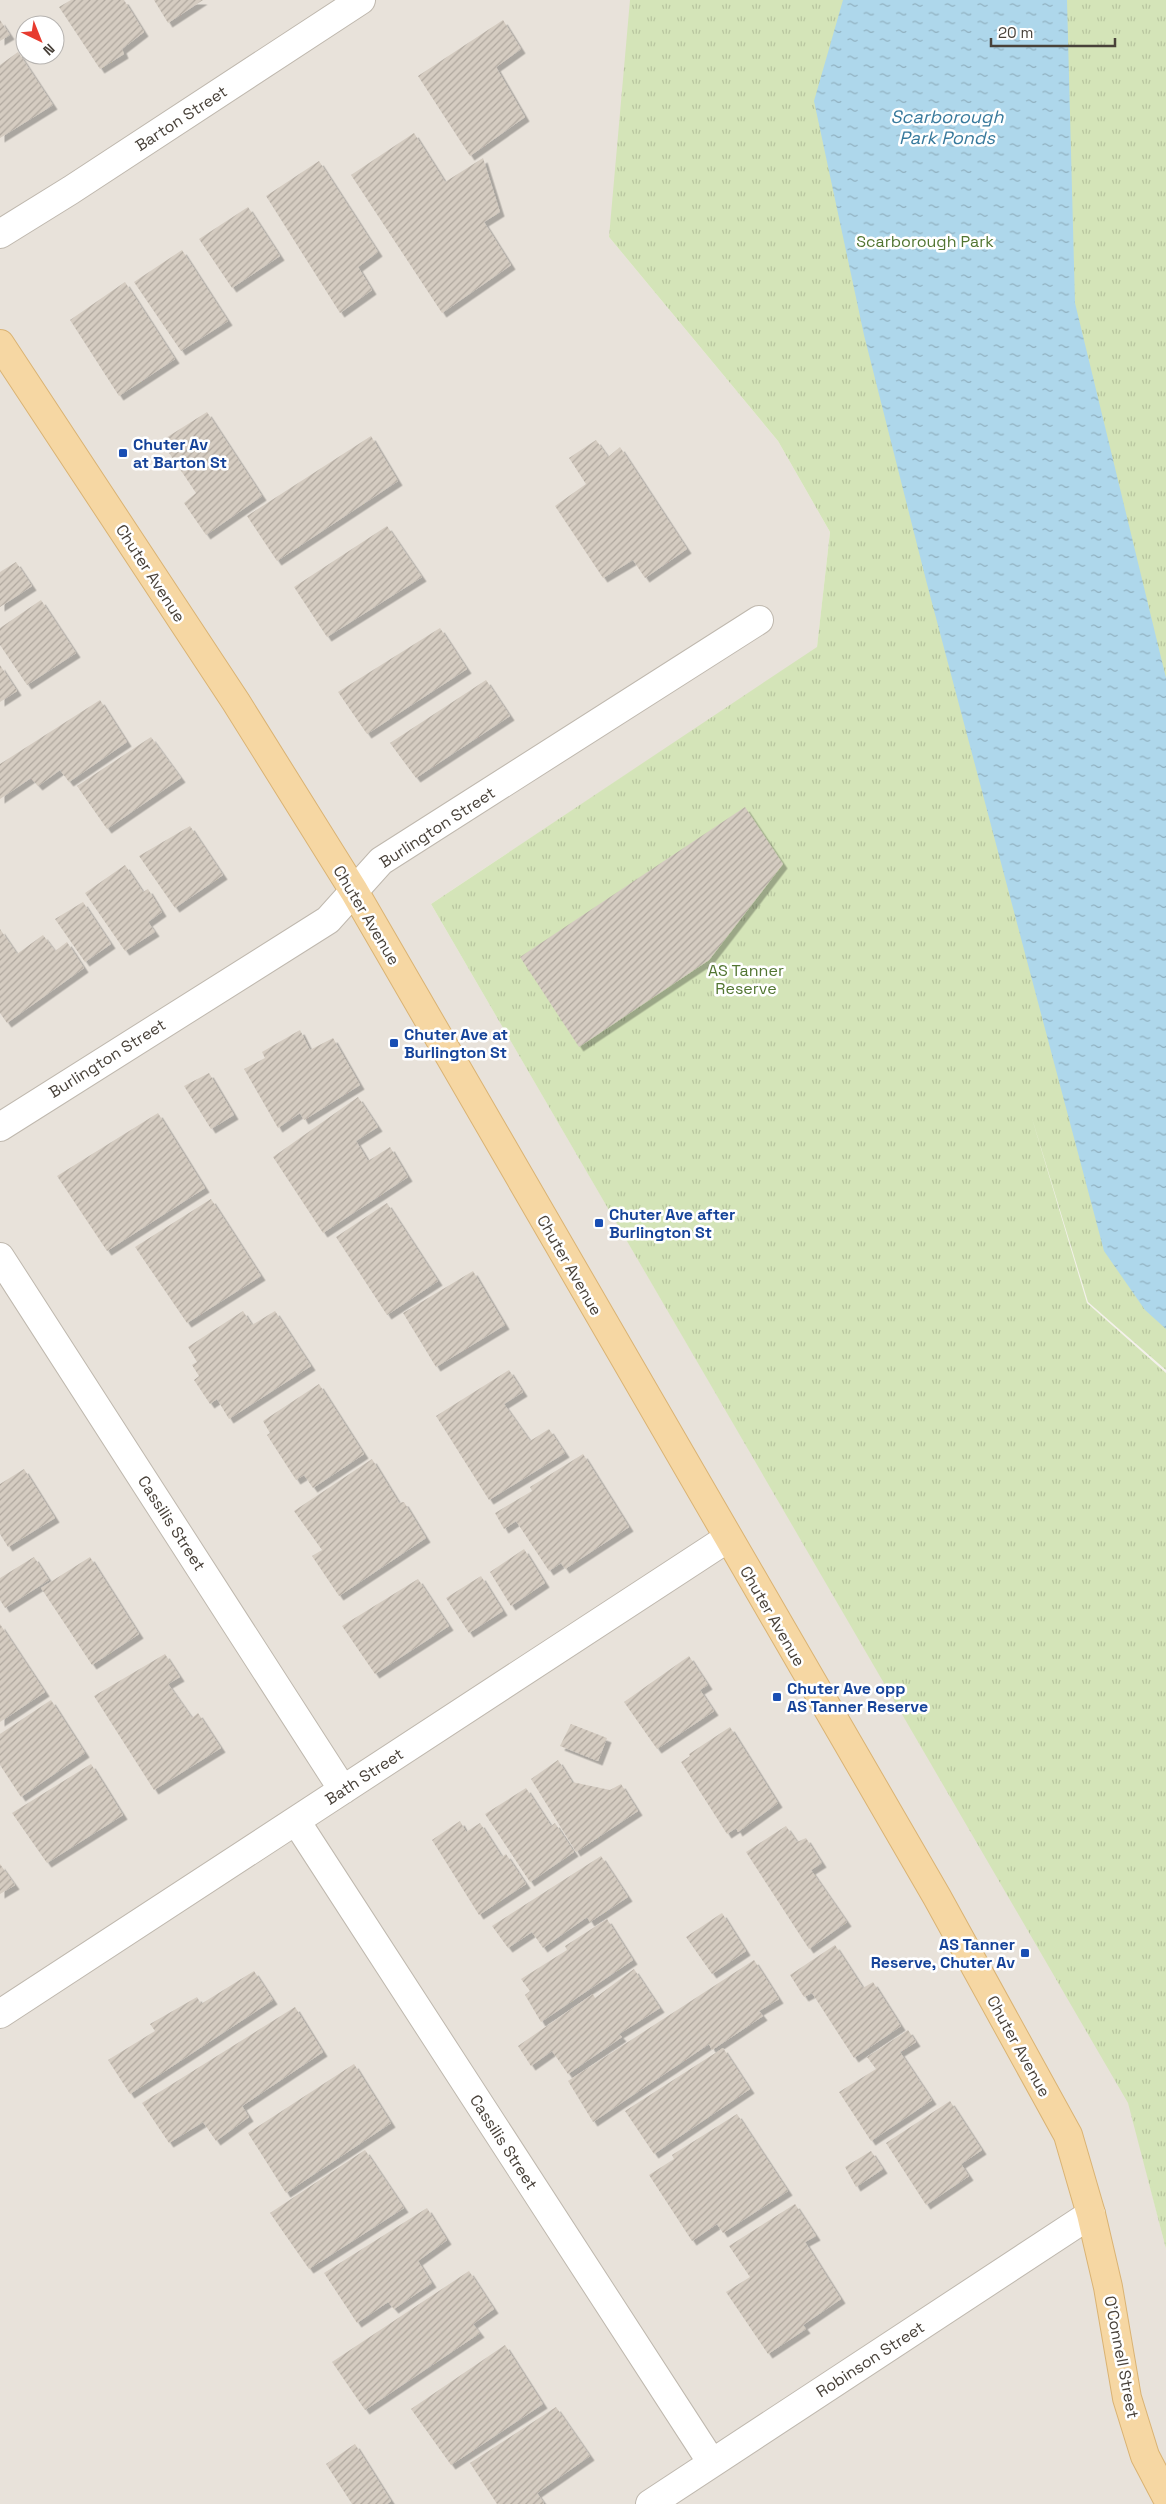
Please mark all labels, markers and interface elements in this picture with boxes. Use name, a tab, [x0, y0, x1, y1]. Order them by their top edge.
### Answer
north arrow	[15, 15, 65, 65]
scale bar	[991, 15, 1115, 47]
text: 20 m	[998, 23, 1033, 42]
text: N	[39, 40, 58, 59]
street label: Barton Street	[131, 81, 231, 156]
water label: Scarborough Park Ponds	[891, 105, 1004, 149]
park label: Scarborough Park	[856, 231, 994, 252]
place label: Chuter Av at Barton St	[133, 434, 227, 473]
marker: Chuter Av at Barton St	[117, 447, 129, 459]
street label: Chuter Avenue	[111, 520, 190, 626]
street label: Burlington Street	[375, 782, 499, 873]
street label: Chuter Avenue	[329, 862, 405, 969]
park label: AS Tanner Reserve	[708, 960, 784, 999]
street label: Burlington Street	[45, 1014, 170, 1103]
place label: Chuter Ave at Burlington St	[404, 1024, 508, 1063]
marker: Chuter Ave at Burlington St	[388, 1037, 400, 1049]
place label: Chuter Ave after Burlington St	[609, 1204, 735, 1243]
street label: Chuter Avenue	[532, 1211, 607, 1319]
marker: Chuter Ave after Burlington St	[593, 1217, 605, 1229]
street label: Cassilis Street	[133, 1472, 210, 1575]
street label: Chuter Avenue	[735, 1562, 810, 1670]
place label: Chuter Ave opp AS Tanner Reserve	[787, 1678, 928, 1717]
marker: Chuter Ave opp AS Tanner Reserve	[771, 1691, 783, 1703]
street label: Bath Street	[321, 1743, 408, 1810]
place label: AS Tanner Reserve, Chuter Av	[871, 1934, 1015, 1973]
marker: AS Tanner Reserve, Chuter Av	[1019, 1947, 1031, 1959]
street label: Chuter Avenue	[982, 1992, 1055, 2101]
street label: Cassilis Street	[465, 2091, 542, 2194]
street label: O'Connell Street	[1099, 2294, 1144, 2420]
street label: Robinson Street	[812, 2317, 928, 2402]

